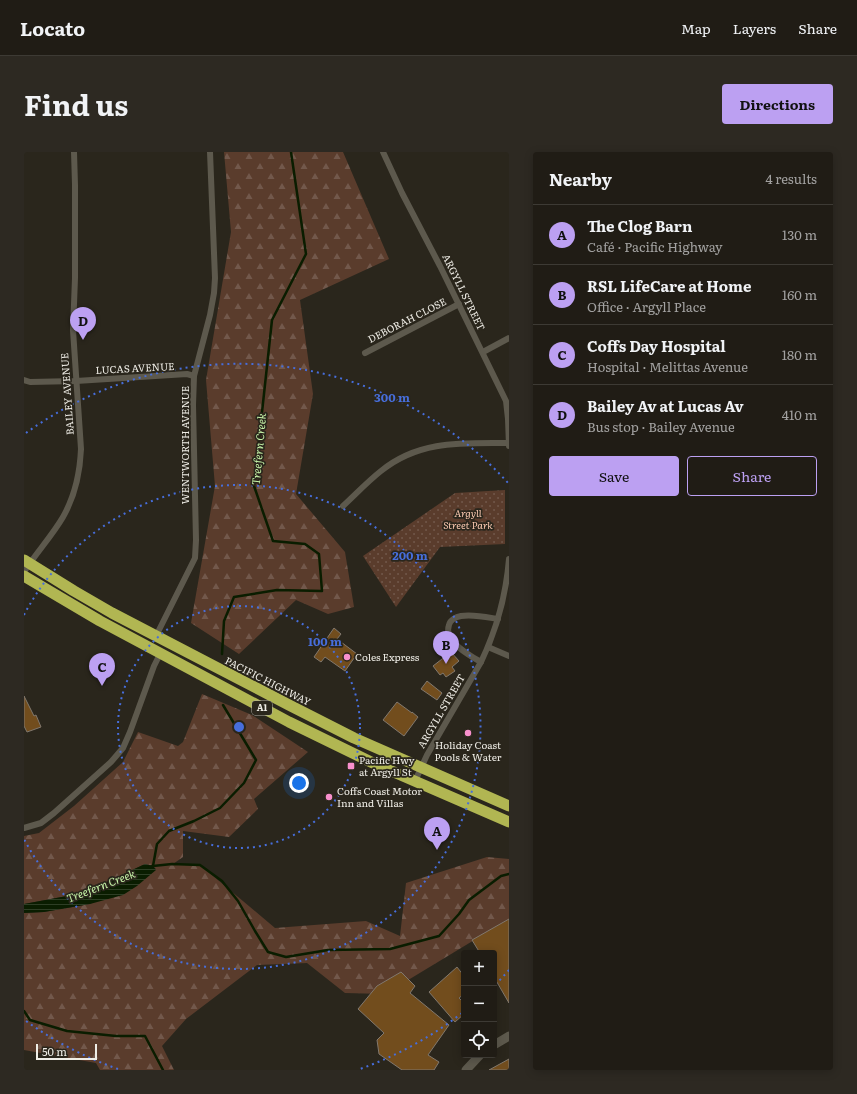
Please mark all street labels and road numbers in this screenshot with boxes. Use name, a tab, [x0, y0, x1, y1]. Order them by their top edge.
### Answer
street label: ARGYLL STREET	[439, 251, 489, 333]
street label: DEBORAH CLOSE	[365, 293, 449, 346]
street label: BAILEY AVENUE	[56, 352, 77, 436]
street label: LUCAS AVENUE	[95, 358, 175, 377]
street label: WENTWORTH AVENUE	[177, 386, 192, 504]
street label: PACIFIC HIGHWAY	[223, 652, 314, 709]
street label: ARGYLL STREET	[413, 671, 468, 751]
road number: A1	[252, 701, 272, 715]

